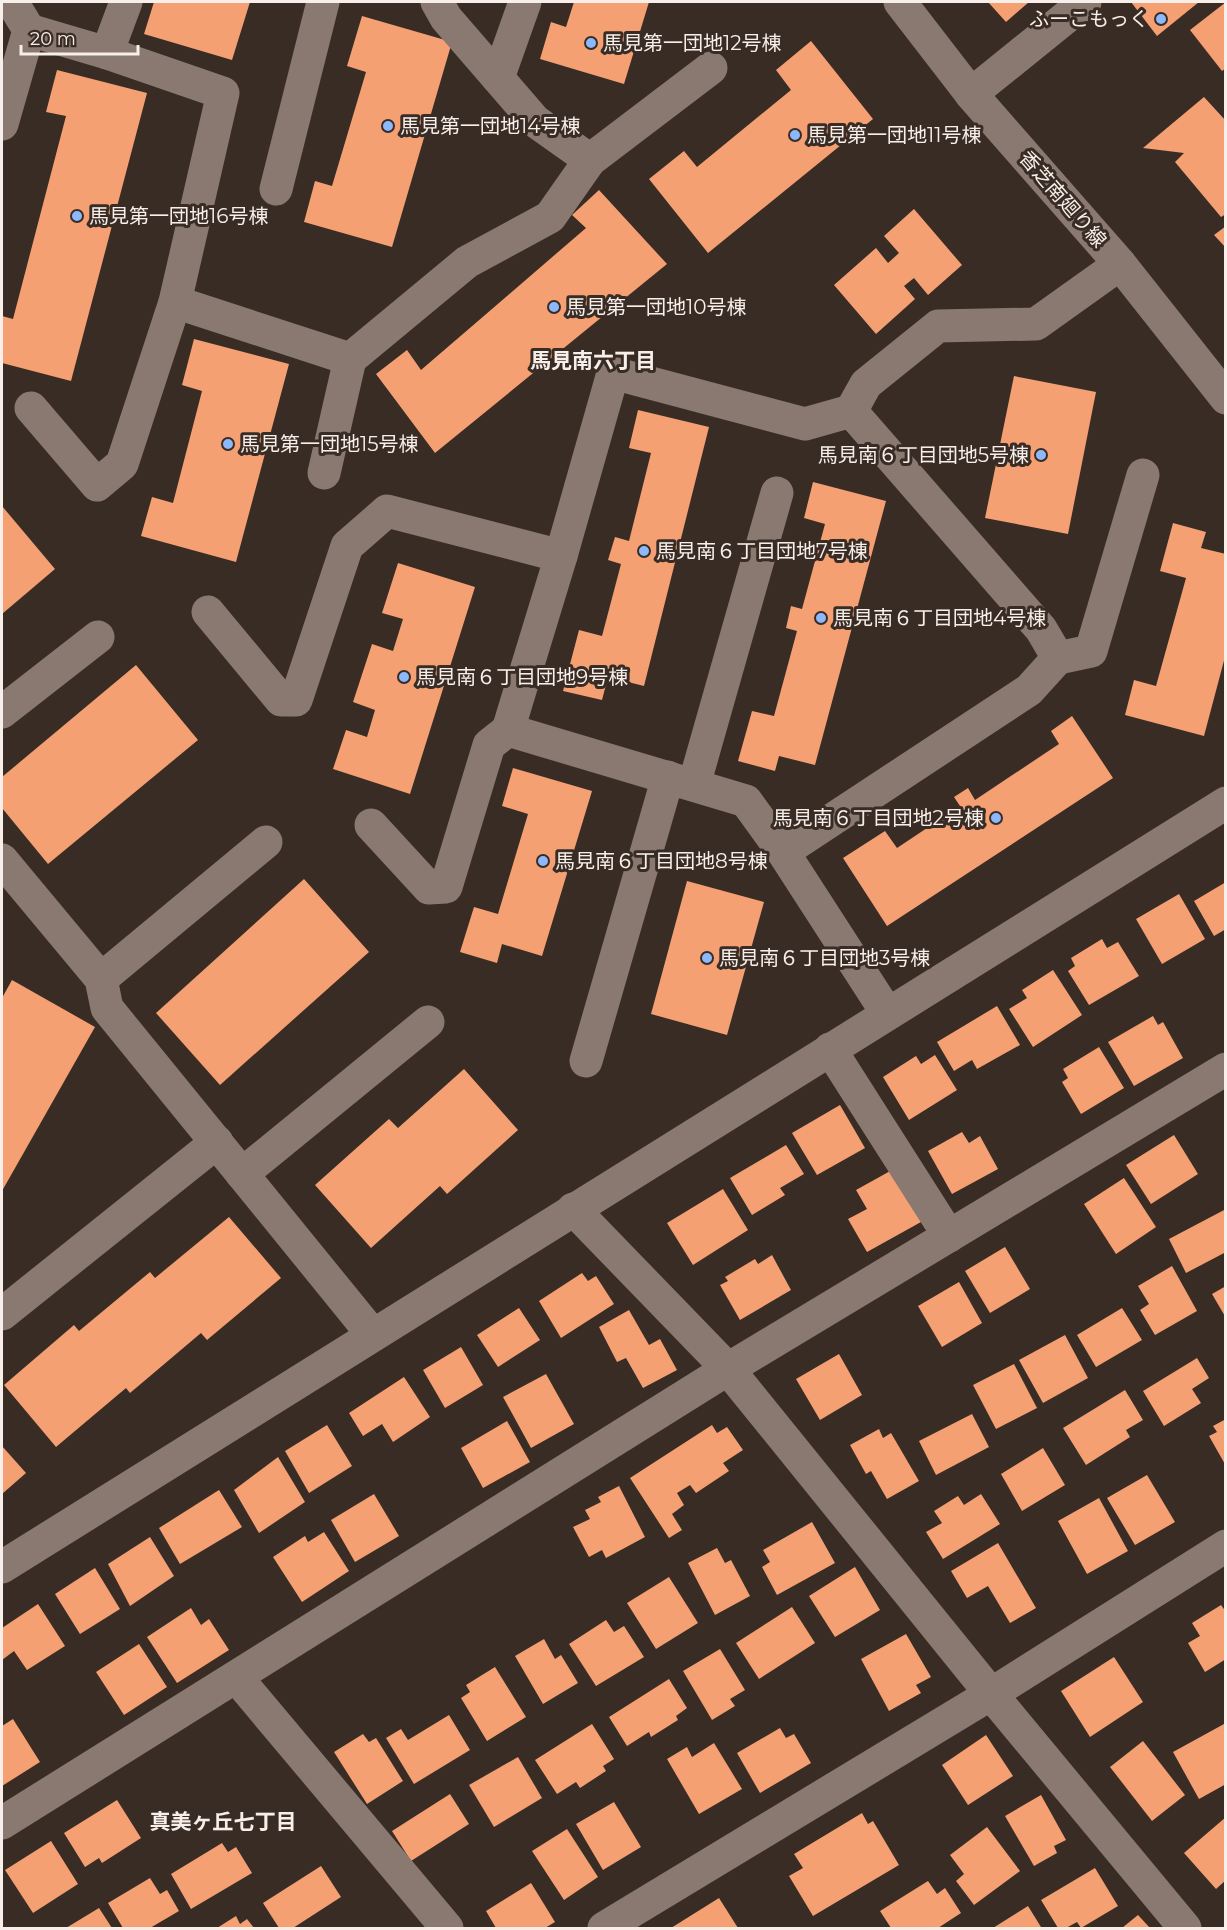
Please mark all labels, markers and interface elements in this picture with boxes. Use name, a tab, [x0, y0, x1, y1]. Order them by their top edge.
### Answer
place label: ふーこもっく	[1029, 7, 1149, 31]
marker: ふーこもっく	[1154, 12, 1168, 26]
scale bar	[21, 18, 138, 56]
text: 20 m	[30, 28, 76, 50]
place label: 馬見第一団地12号棟	[603, 31, 782, 55]
marker: 馬見第一団地12号棟	[584, 36, 598, 50]
place label: 馬見第一団地14号棟	[400, 114, 580, 138]
marker: 馬見第一団地14号棟	[381, 119, 395, 133]
place label: 馬見第一団地11号棟	[807, 123, 981, 147]
marker: 馬見第一団地11号棟	[788, 128, 802, 142]
street label: 香芝南廻り線	[1015, 146, 1111, 252]
place label: 馬見第一団地16号棟	[89, 204, 268, 228]
marker: 馬見第一団地16号棟	[70, 209, 84, 223]
place label: 馬見第一団地10号棟	[566, 295, 746, 319]
marker: 馬見第一団地10号棟	[547, 300, 561, 314]
district label: 馬見南六丁目	[530, 348, 656, 373]
place label: 馬見第一団地15号棟	[240, 432, 419, 456]
marker: 馬見第一団地15号棟	[221, 437, 235, 451]
place label: 馬見南６丁目団地5号棟	[818, 443, 1029, 467]
marker: 馬見南６丁目団地5号棟	[1034, 448, 1048, 462]
place label: 馬見南６丁目団地7号棟	[656, 539, 868, 563]
marker: 馬見南６丁目団地7号棟	[637, 544, 651, 558]
place label: 馬見南６丁目団地4号棟	[833, 606, 1046, 630]
marker: 馬見南６丁目団地4号棟	[814, 611, 828, 625]
place label: 馬見南６丁目団地9号棟	[416, 665, 628, 689]
marker: 馬見南６丁目団地9号棟	[397, 670, 411, 684]
place label: 馬見南６丁目団地2号棟	[773, 806, 984, 830]
marker: 馬見南６丁目団地2号棟	[989, 811, 1003, 825]
place label: 馬見南６丁目団地8号棟	[555, 849, 768, 873]
marker: 馬見南６丁目団地8号棟	[536, 854, 550, 868]
place label: 馬見南６丁目団地3号棟	[719, 946, 930, 970]
marker: 馬見南６丁目団地3号棟	[700, 951, 714, 965]
district label: 真美ヶ丘七丁目	[150, 1809, 297, 1834]

